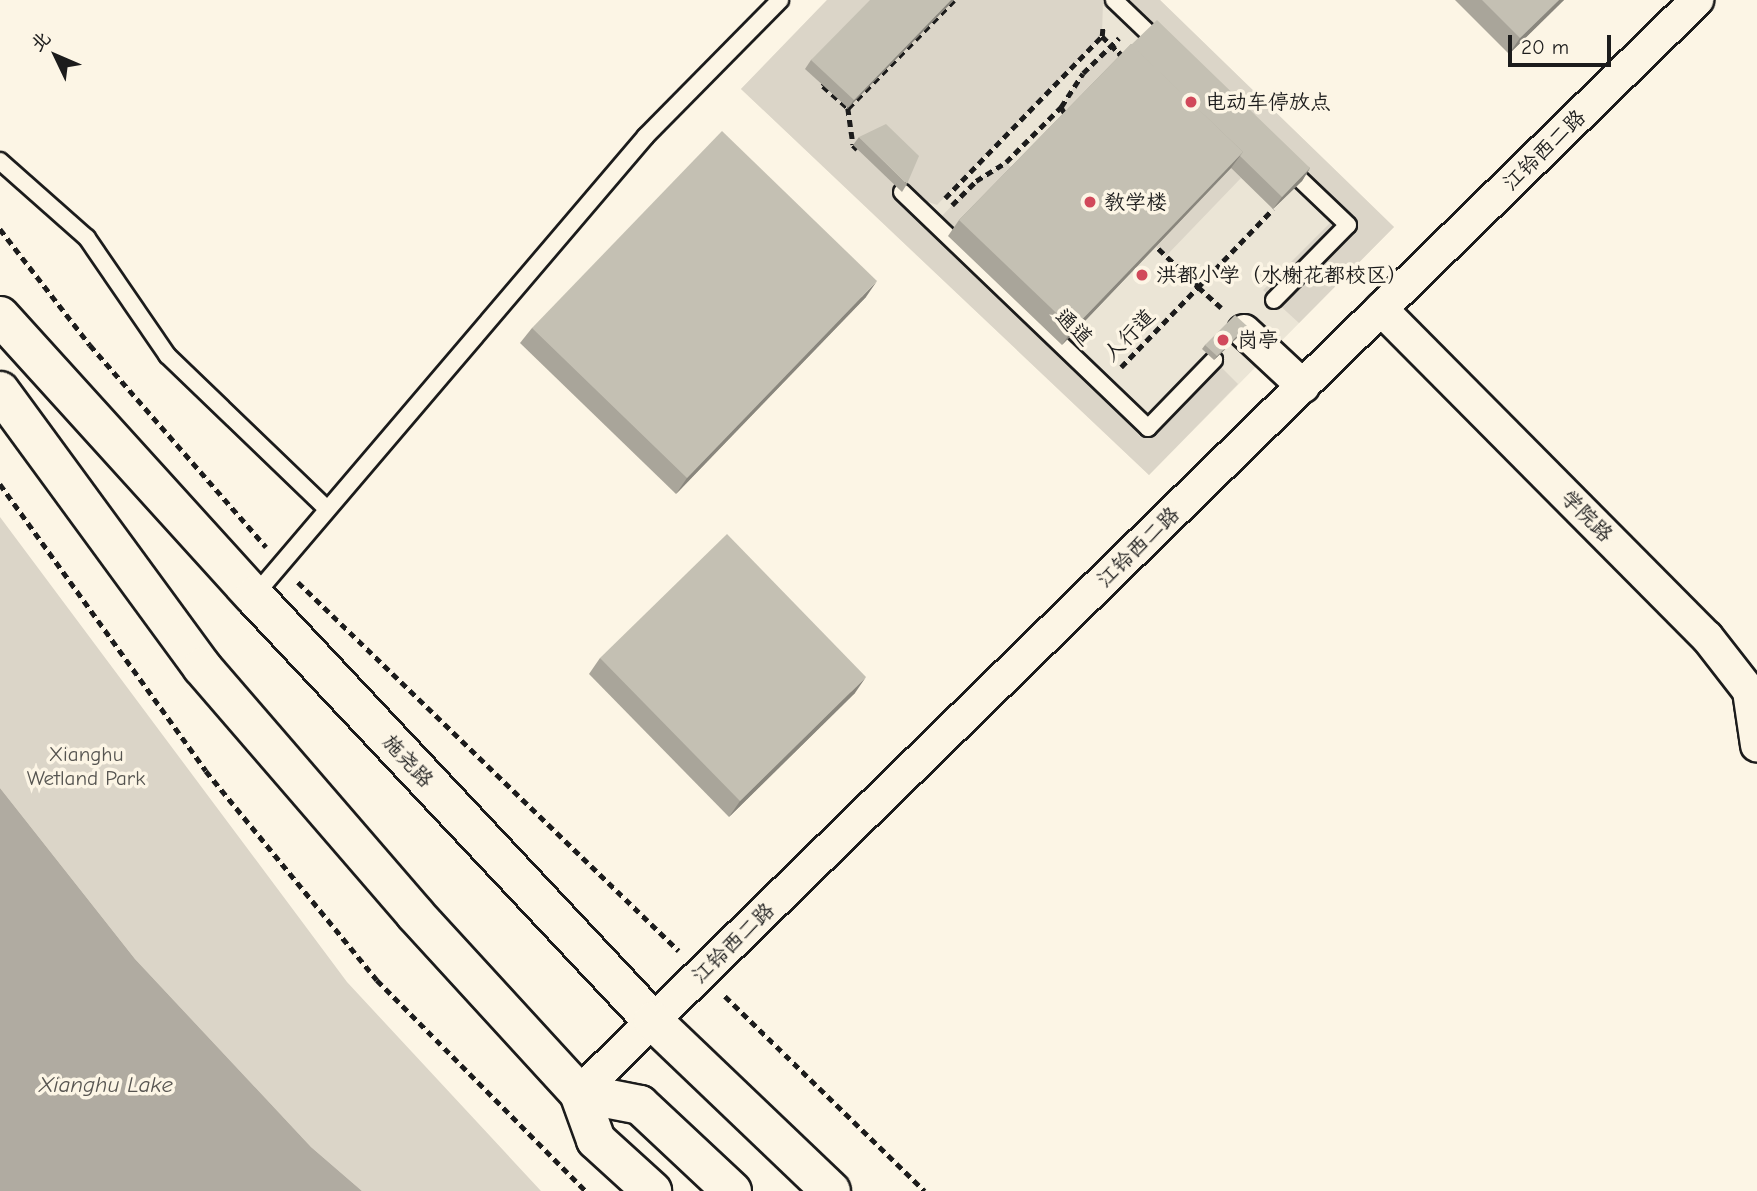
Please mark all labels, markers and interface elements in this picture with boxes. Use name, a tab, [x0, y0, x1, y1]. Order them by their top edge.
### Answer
north arrow	[21, 21, 91, 91]
scale bar	[1512, 21, 1615, 65]
text: 北	[26, 27, 55, 56]
text: 20 m	[1521, 35, 1569, 59]
place label: 电动车停放点	[1205, 89, 1331, 115]
marker: 电动车停放点	[1183, 94, 1199, 110]
street label: 江铃西二路	[1497, 104, 1591, 196]
place label: 教学楼	[1104, 189, 1167, 215]
marker: 教学楼	[1082, 194, 1098, 210]
place label: 洪都小学（水榭花都校区）	[1156, 262, 1408, 288]
marker: 洪都小学（水榭花都校区）	[1134, 267, 1150, 283]
street label: 通道	[1050, 303, 1098, 351]
street label: 人行道	[1098, 304, 1160, 366]
place label: 岗亭	[1237, 327, 1279, 353]
marker: 岗亭	[1215, 332, 1231, 348]
street label: 学院路	[1556, 485, 1618, 547]
street label: 江铃西二路	[1091, 501, 1185, 593]
street label: 施尧路	[377, 729, 439, 793]
park label: Xianghu Wetland Park	[27, 741, 145, 791]
street label: 江铃西二路	[686, 897, 780, 989]
water label: Xianghu Lake	[39, 1071, 173, 1099]

